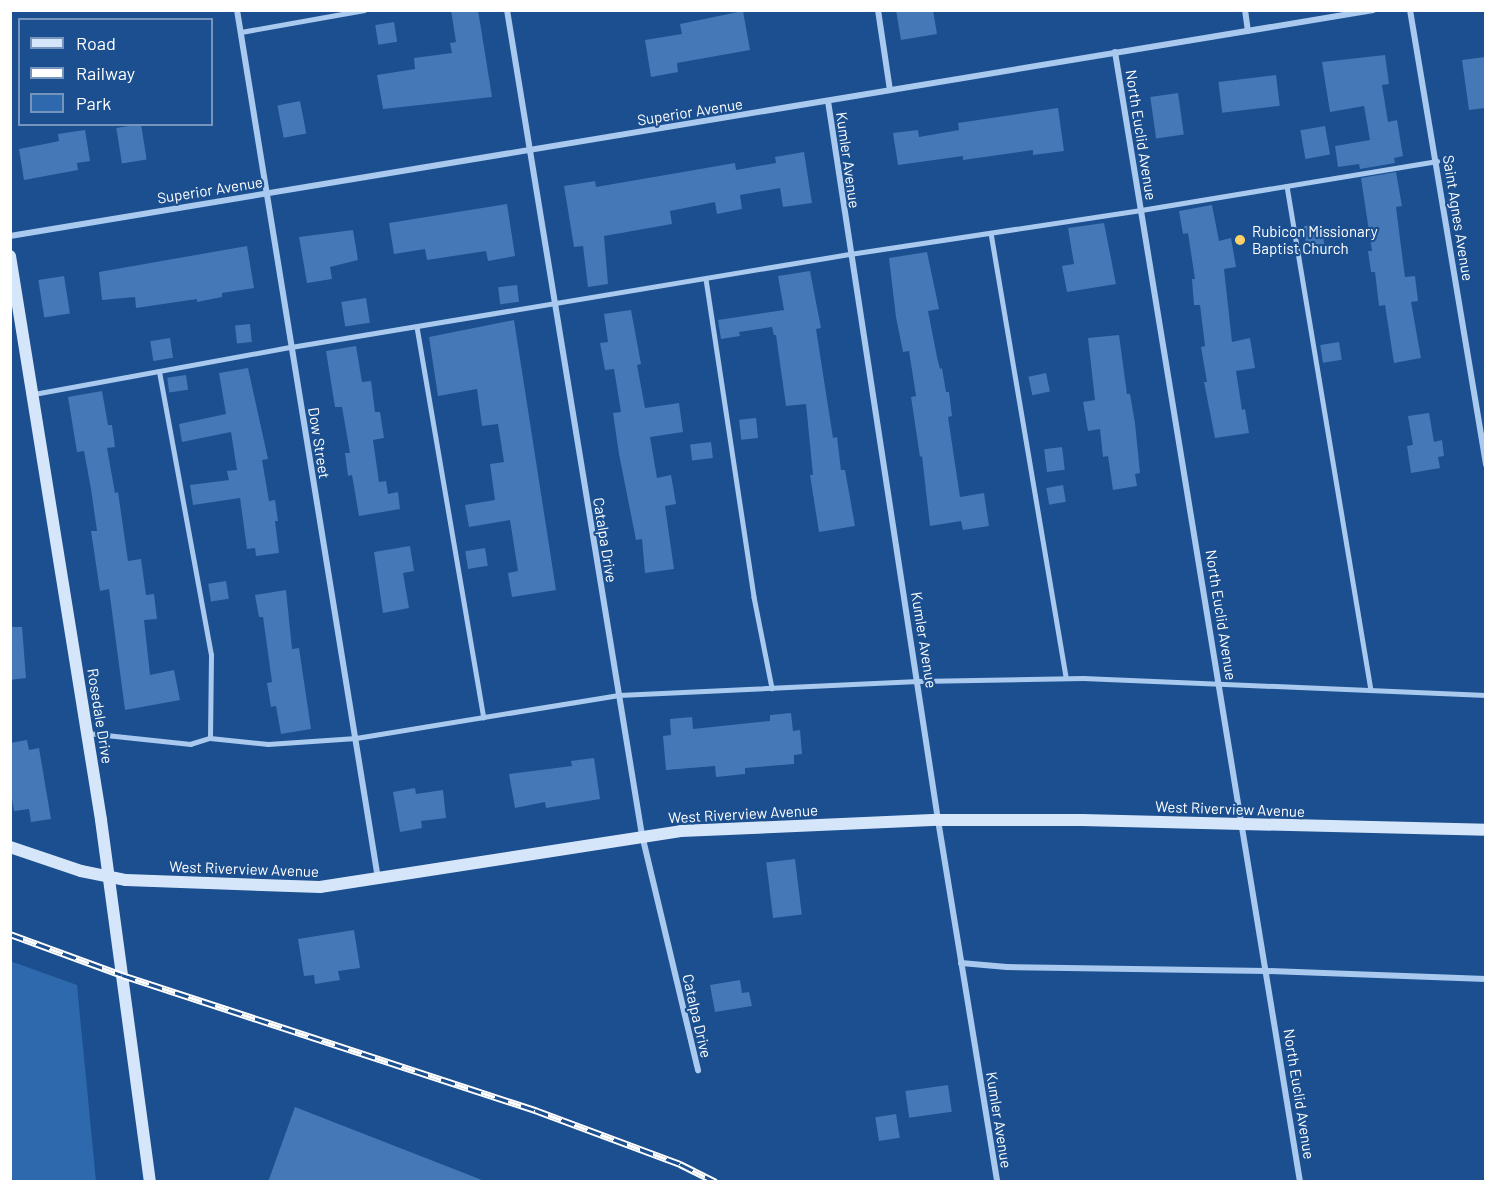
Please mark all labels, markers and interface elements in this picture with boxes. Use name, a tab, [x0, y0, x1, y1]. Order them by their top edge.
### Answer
legend	[18, 18, 213, 126]
text: Road	[76, 32, 116, 54]
text: Railway	[76, 62, 135, 84]
street label: North Euclid Avenue	[1122, 69, 1160, 201]
text: Park	[76, 92, 111, 114]
street label: Superior Avenue	[636, 95, 744, 129]
street label: Kumler Avenue	[832, 111, 864, 209]
street label: Saint Agnes Avenue	[1439, 154, 1477, 282]
street label: Superior Avenue	[156, 173, 264, 207]
place label: Rubicon Missionary Baptist Church	[1252, 222, 1378, 257]
marker: Rubicon Missionary Baptist Church	[1233, 233, 1247, 247]
street label: Dow Street	[304, 406, 334, 480]
street label: Catalpa Drive	[589, 496, 621, 584]
street label: North Euclid Avenue	[1202, 549, 1240, 681]
street label: Kumler Avenue	[908, 591, 940, 689]
street label: Rosedale Drive	[84, 667, 116, 765]
street label: West Riverview Avenue	[1155, 797, 1305, 821]
street label: West Riverview Avenue	[668, 801, 818, 827]
street label: West Riverview Avenue	[169, 857, 319, 881]
street label: Catalpa Drive	[679, 972, 715, 1060]
street label: North Euclid Avenue	[1280, 1028, 1318, 1160]
street label: Kumler Avenue	[983, 1071, 1015, 1169]

